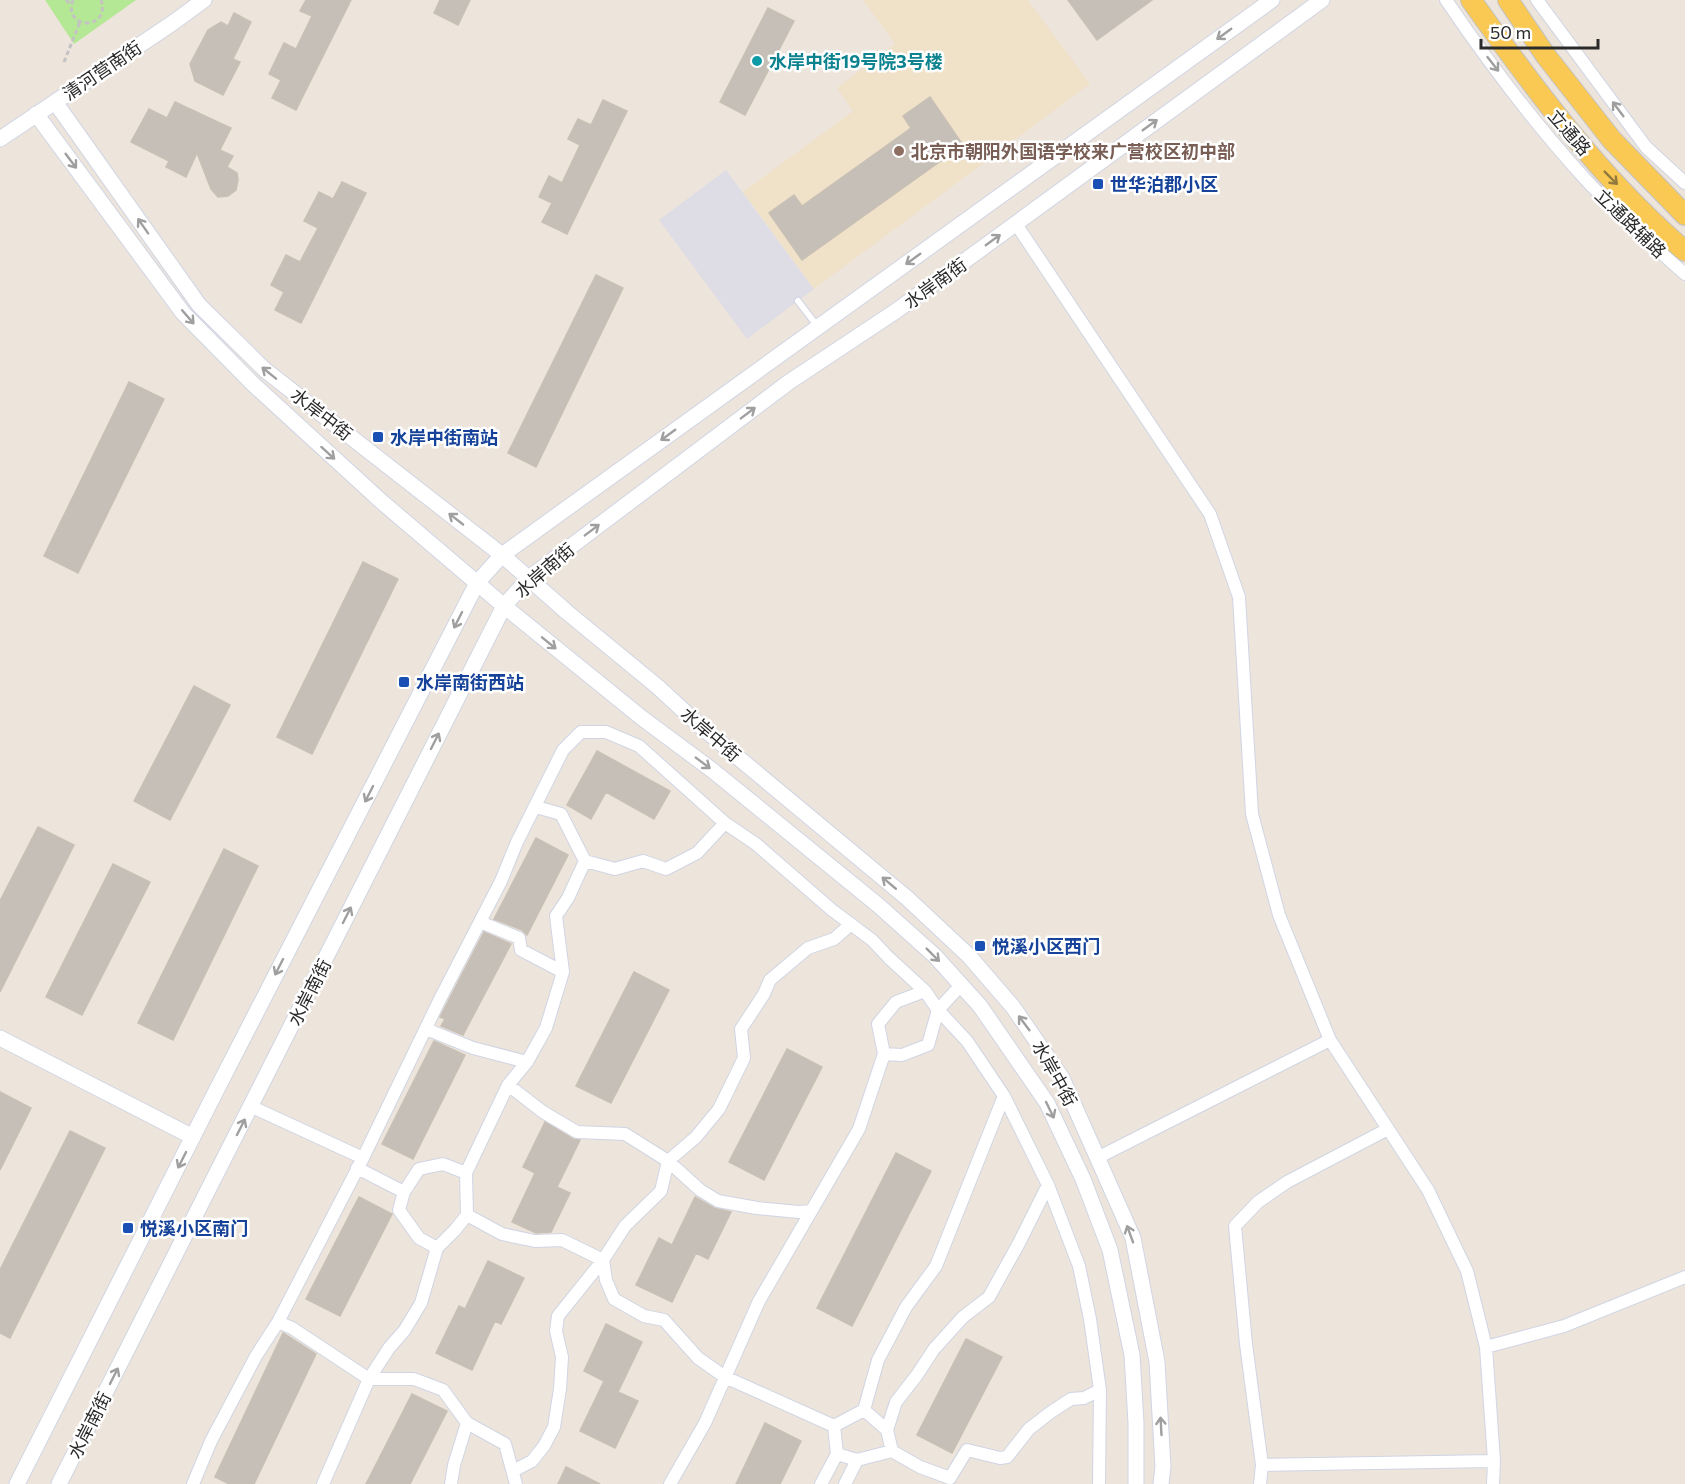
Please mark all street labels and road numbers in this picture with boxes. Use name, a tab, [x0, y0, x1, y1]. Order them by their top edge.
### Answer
street label: 清河营南街	[59, 36, 145, 104]
street label: 立通路	[1544, 104, 1596, 160]
street label: 立通路辅路	[1591, 184, 1671, 262]
street label: 水岸南街	[899, 253, 971, 313]
street label: 水岸中街	[287, 383, 357, 445]
street label: 水岸南街	[510, 538, 578, 602]
street label: 水岸中街	[677, 702, 745, 766]
street label: 水岸南街	[283, 955, 335, 1029]
street label: 水岸中街	[1028, 1036, 1082, 1110]
street label: 水岸南街	[63, 1388, 115, 1462]

